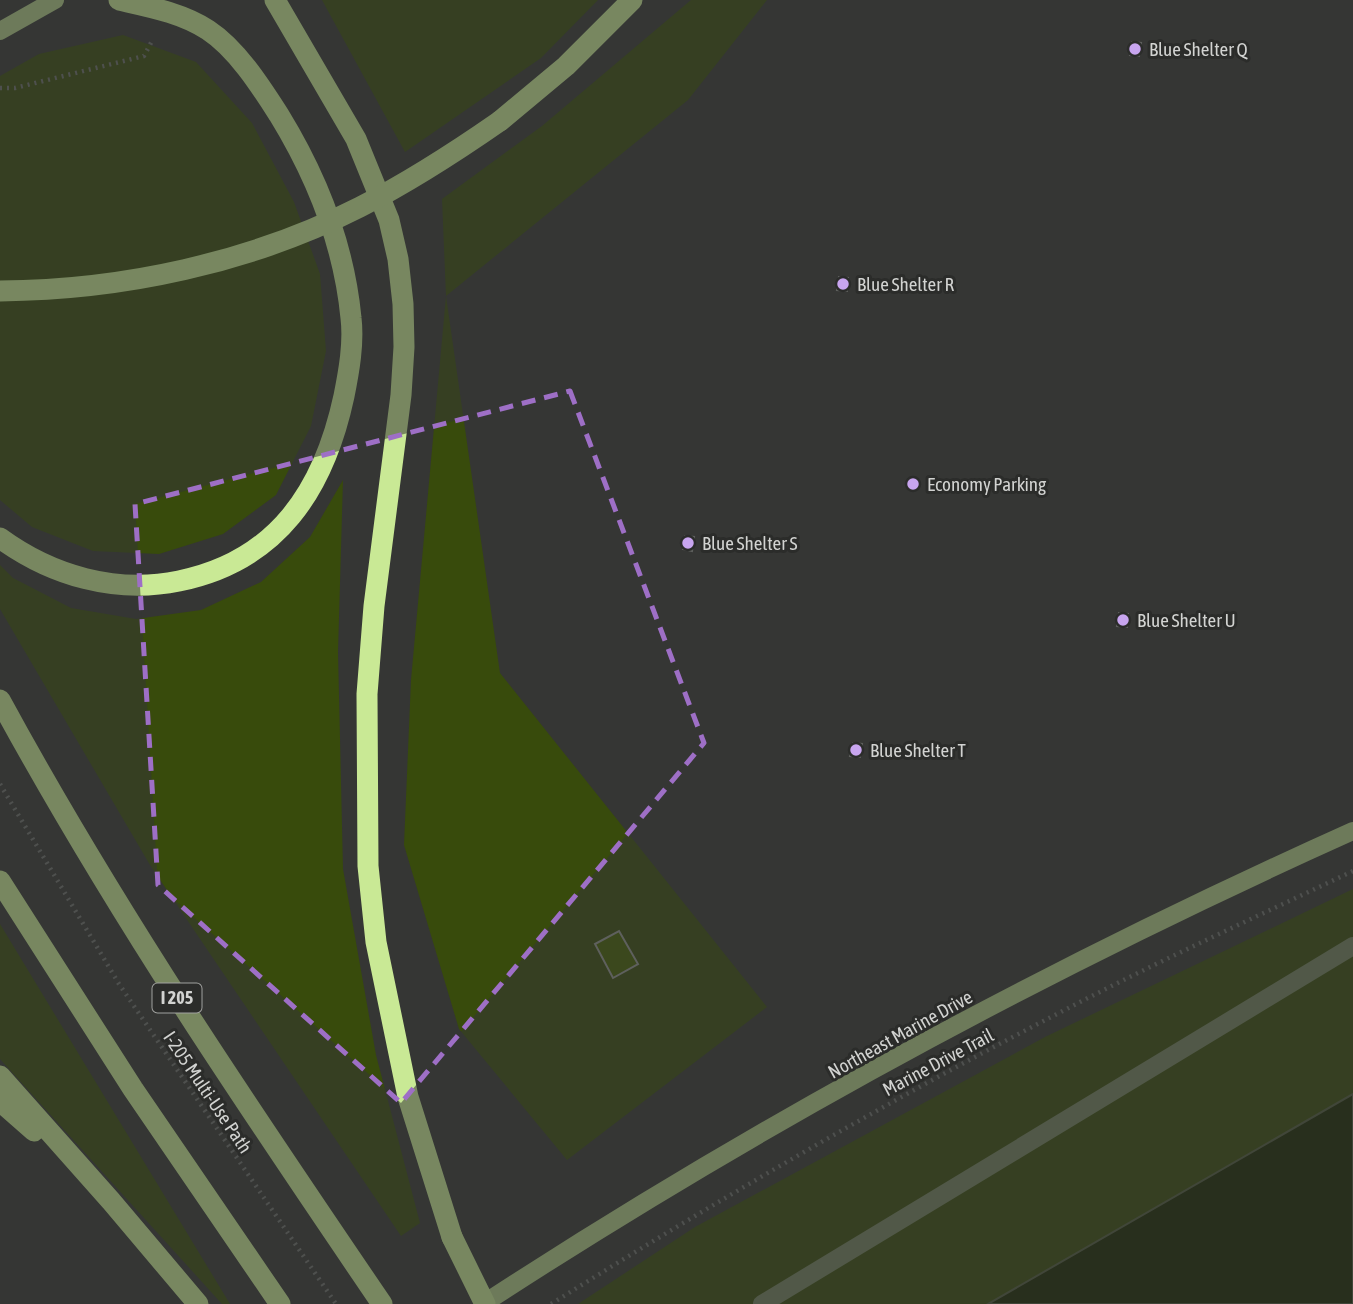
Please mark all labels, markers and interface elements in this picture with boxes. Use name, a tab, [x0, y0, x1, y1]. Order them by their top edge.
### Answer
place label: Blue Shelter Q	[1149, 38, 1248, 60]
marker: Blue Shelter Q	[1127, 41, 1143, 57]
place label: Blue Shelter R	[857, 273, 954, 295]
marker: Blue Shelter R	[835, 276, 851, 292]
place label: Economy Parking	[927, 473, 1047, 495]
marker: Economy Parking	[905, 476, 921, 492]
place label: Blue Shelter S	[702, 532, 797, 554]
marker: Blue Shelter S	[680, 535, 696, 551]
place label: Blue Shelter U	[1137, 609, 1236, 631]
marker: Blue Shelter U	[1115, 612, 1131, 628]
place label: Blue Shelter T	[870, 739, 966, 761]
marker: Blue Shelter T	[848, 742, 864, 758]
road number: I 205	[152, 984, 202, 1013]
street label: Northeast Marine Drive	[824, 985, 976, 1083]
street label: Marine Drive Trail	[879, 1024, 997, 1100]
street label: I-205 Multi-Use Path	[159, 1027, 257, 1157]

